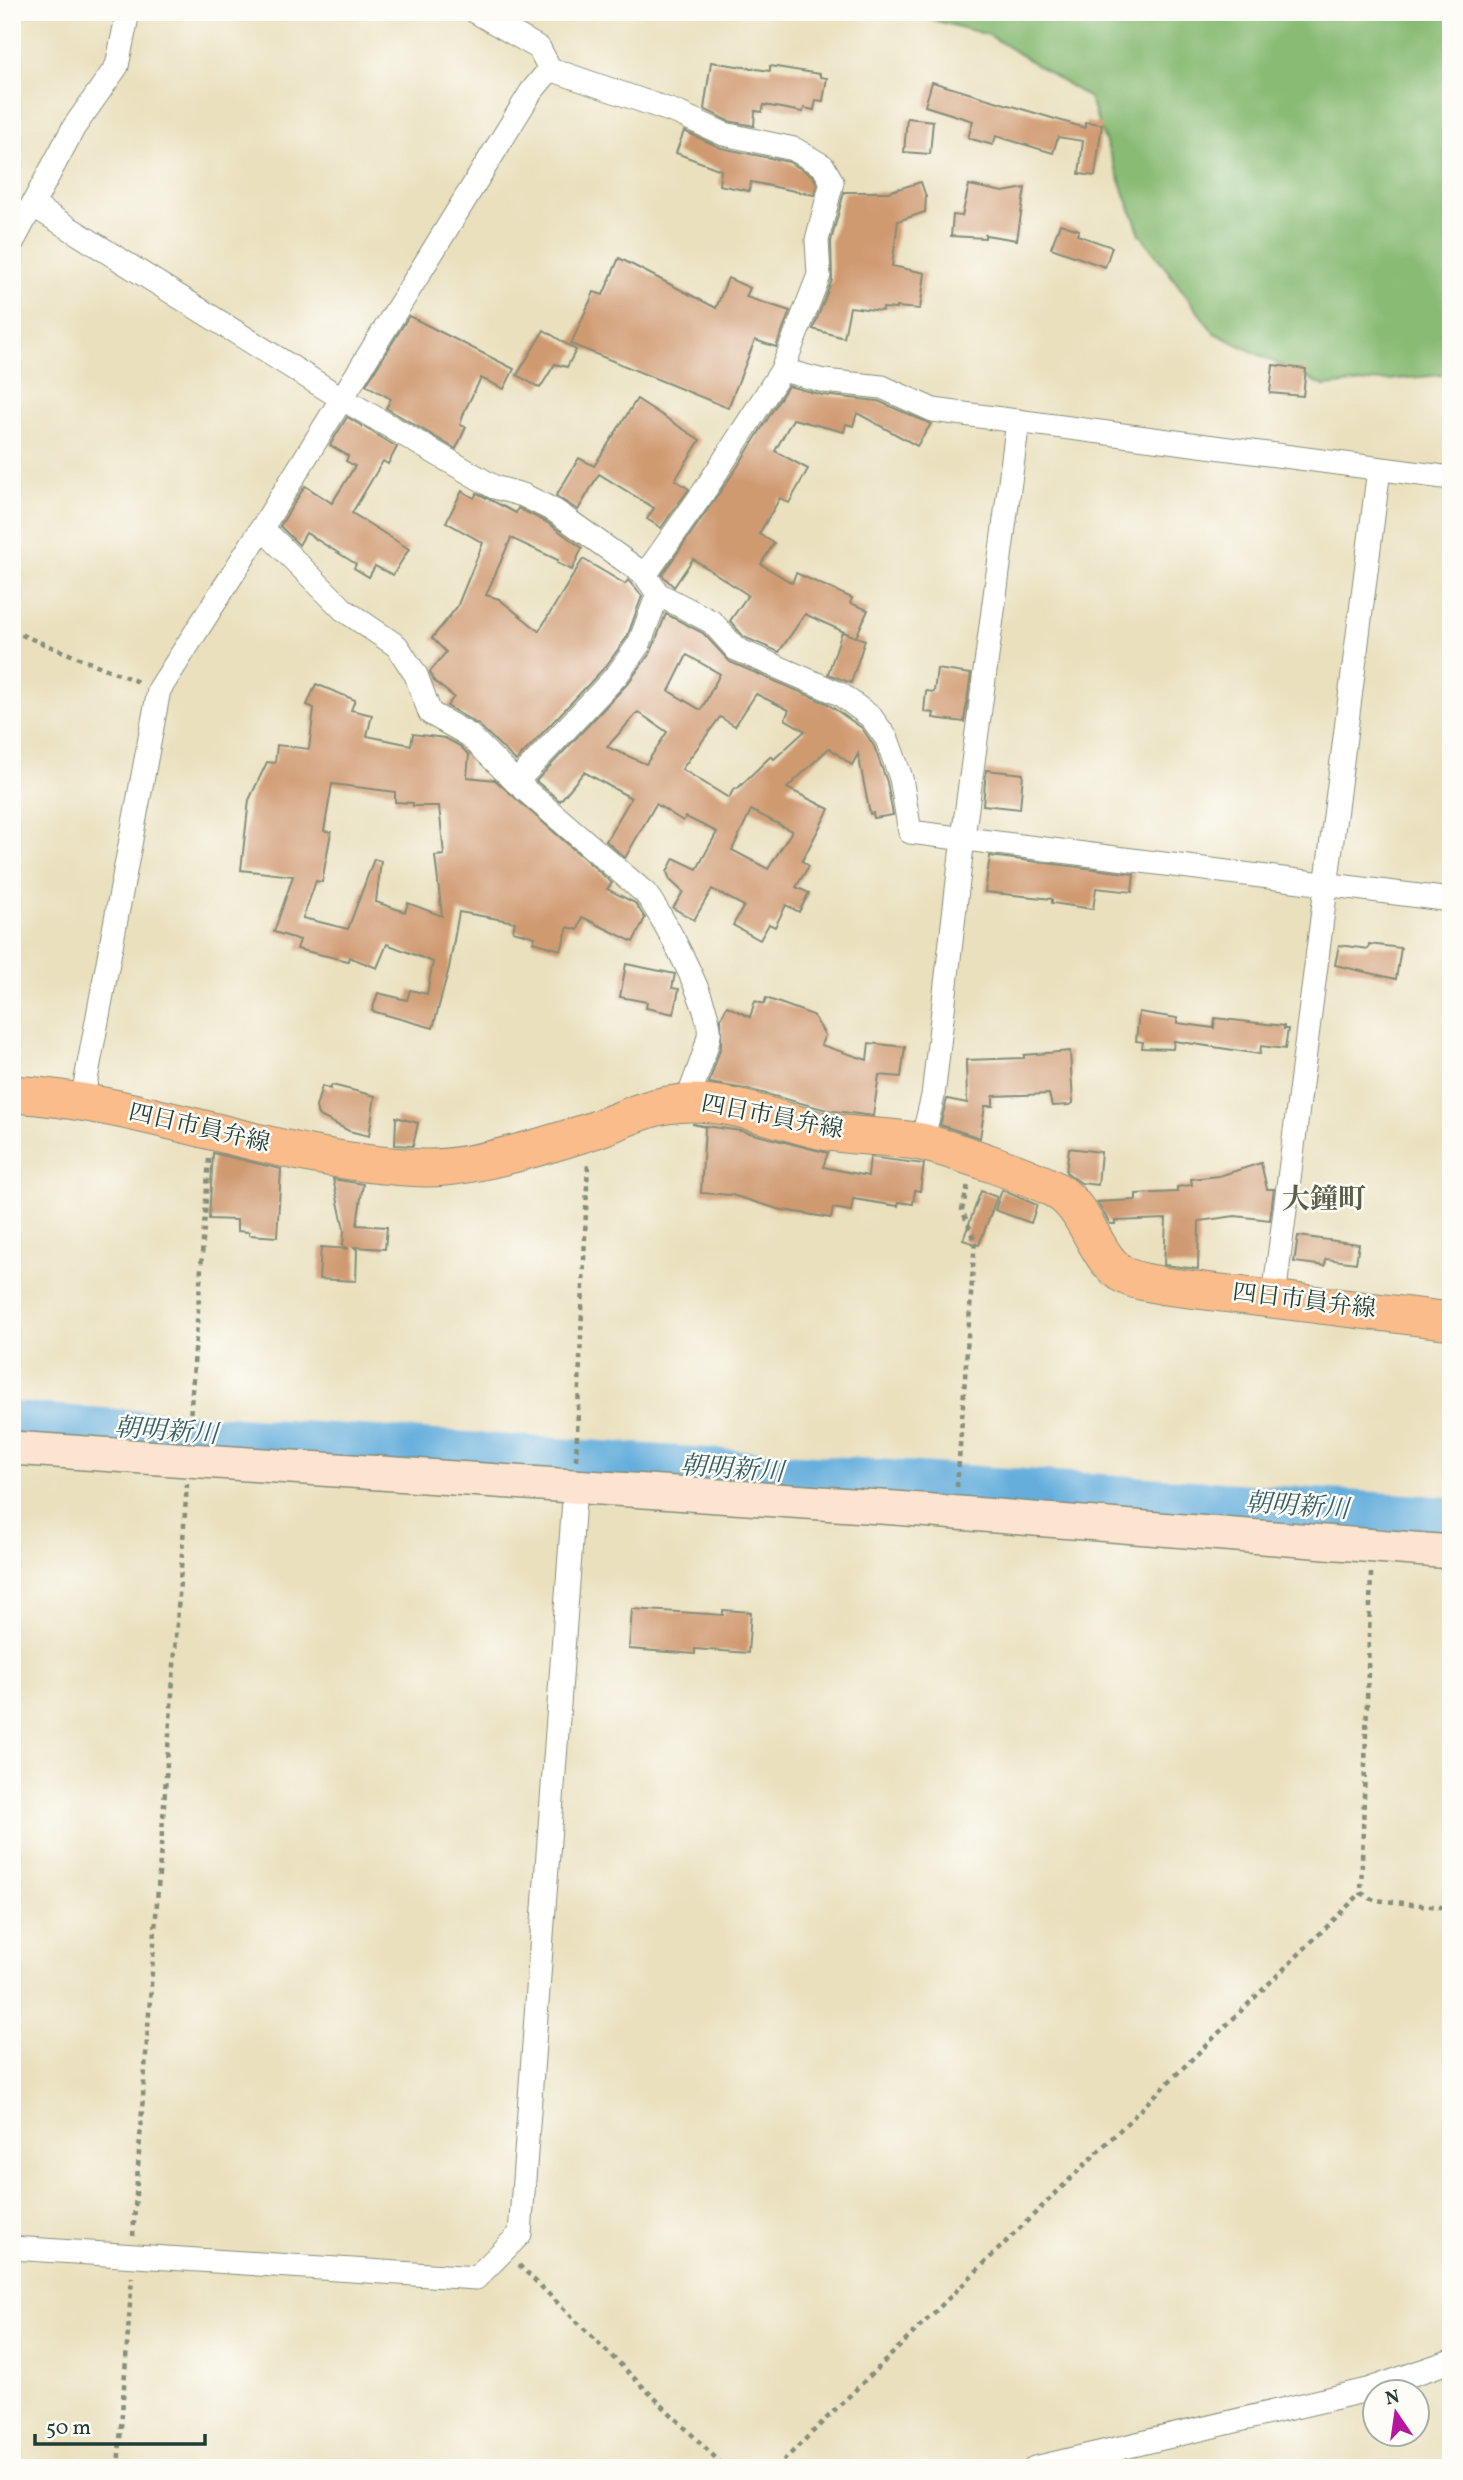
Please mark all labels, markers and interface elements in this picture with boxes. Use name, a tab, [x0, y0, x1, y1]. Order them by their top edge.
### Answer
street label: 四日市員弁線	[698, 1088, 846, 1148]
street label: 四日市員弁線	[125, 1096, 273, 1162]
district label: 大鐘町	[1282, 1181, 1366, 1220]
street label: 四日市員弁線	[1230, 1276, 1378, 1328]
water label: 朝明新川	[113, 1410, 222, 1454]
water label: 朝明新川	[679, 1448, 788, 1492]
water label: 朝明新川	[1244, 1485, 1353, 1529]
north arrow	[1362, 2378, 1432, 2448]
text: N	[1383, 2384, 1402, 2413]
scale bar	[35, 2403, 205, 2447]
text: 50 m	[46, 2414, 91, 2443]

